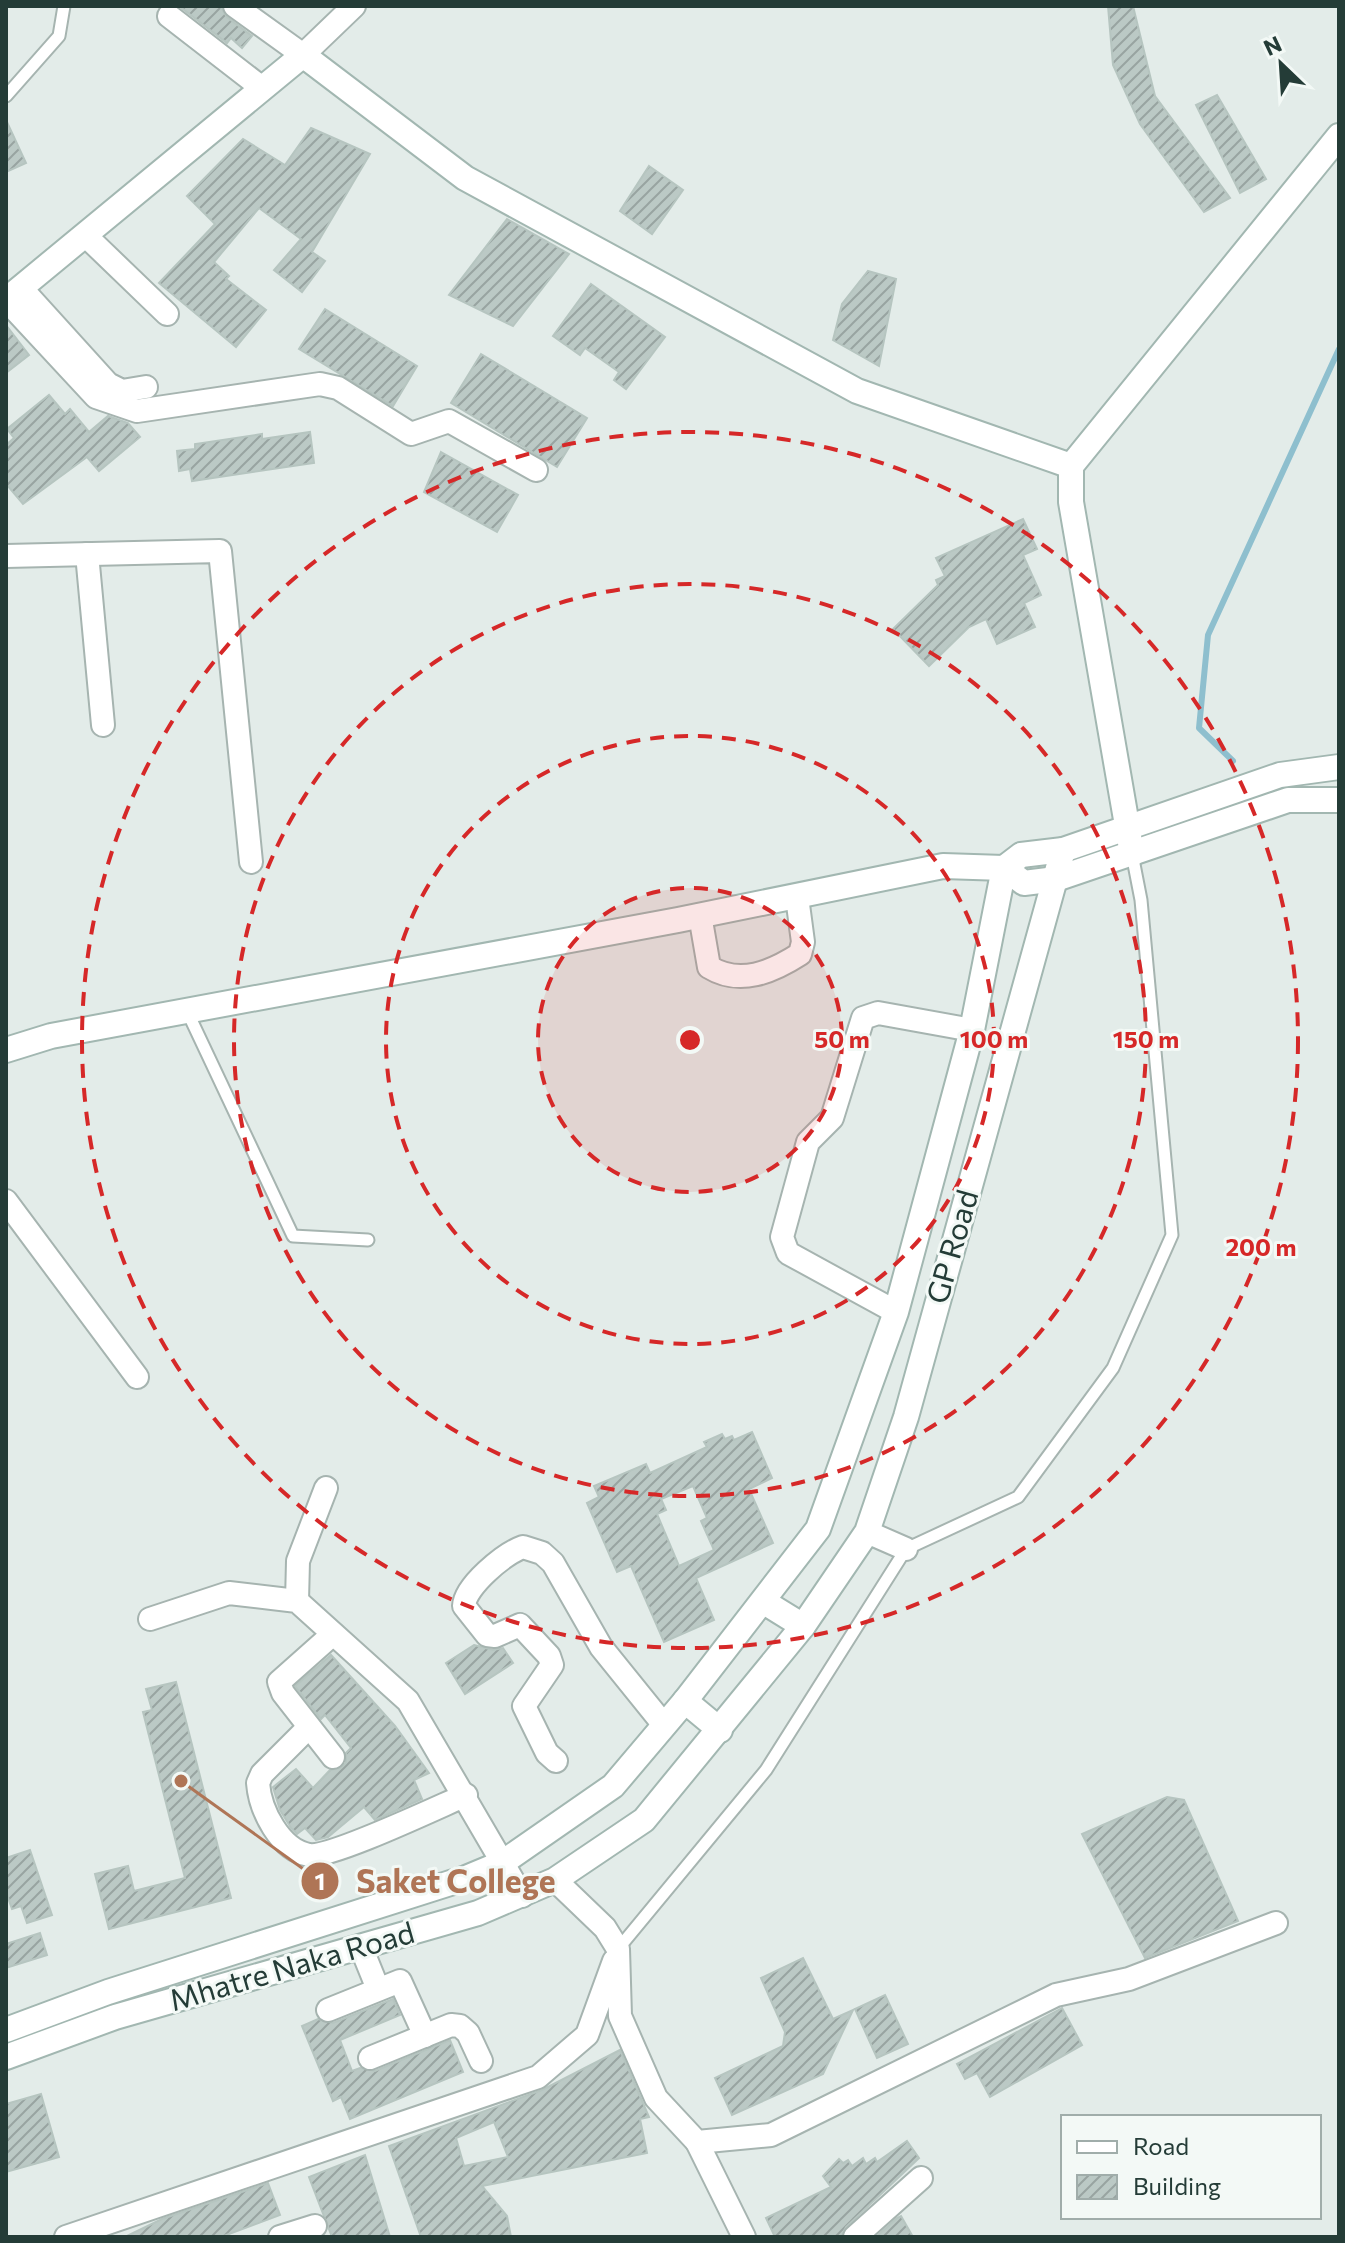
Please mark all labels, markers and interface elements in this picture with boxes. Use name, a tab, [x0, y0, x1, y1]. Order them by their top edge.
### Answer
north arrow	[1241, 24, 1321, 104]
text: N	[1259, 30, 1286, 61]
text: 50 m	[814, 1024, 870, 1053]
text: 100 m	[960, 1024, 1028, 1053]
text: 150 m	[1113, 1024, 1179, 1053]
centre of rings	[676, 1026, 704, 1054]
street label: GP Road	[917, 1185, 984, 1307]
text: 200 m	[1226, 1232, 1296, 1261]
callout: Saket College	[300, 1853, 571, 1909]
text: Saket College	[356, 1860, 556, 1900]
text: 1	[315, 1866, 325, 1895]
street label: Mhatre Naka Road	[165, 1912, 418, 2017]
legend	[1061, 2115, 1321, 2219]
text: Road	[1133, 2131, 1189, 2160]
text: Building	[1133, 2171, 1221, 2200]

